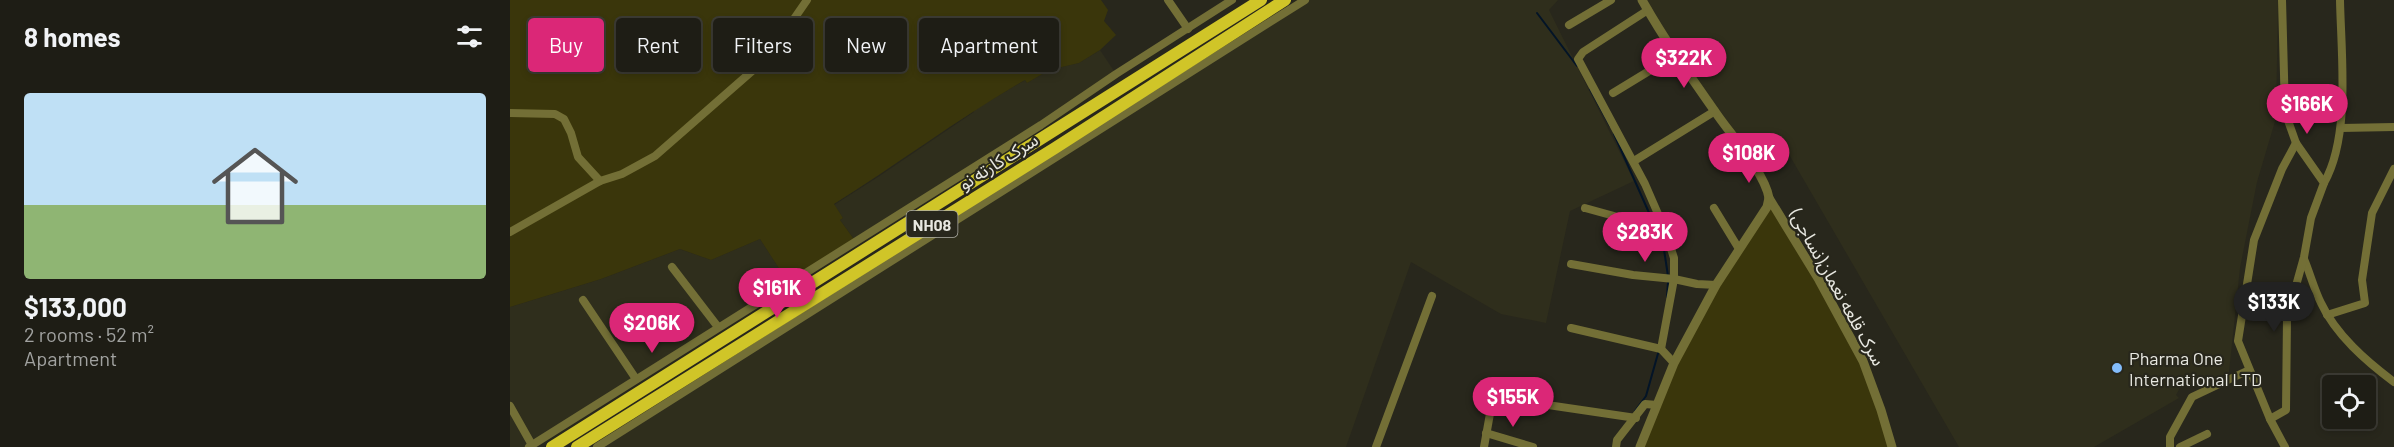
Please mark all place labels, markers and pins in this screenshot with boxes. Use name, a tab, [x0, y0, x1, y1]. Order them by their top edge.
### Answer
pin: $322K	[1642, 38, 1726, 89]
pin: $166K	[2265, 84, 2349, 135]
pin: $108K	[1707, 133, 1791, 184]
pin: $283K	[1603, 212, 1687, 263]
pin: $161K	[735, 268, 819, 319]
pin: $133K	[2232, 282, 2316, 333]
pin: $206K	[610, 303, 694, 354]
place label: Pharma One International LTD	[2129, 347, 2262, 390]
marker: Pharma One International LTD	[2110, 361, 2124, 375]
pin: $155K	[1471, 377, 1555, 428]

